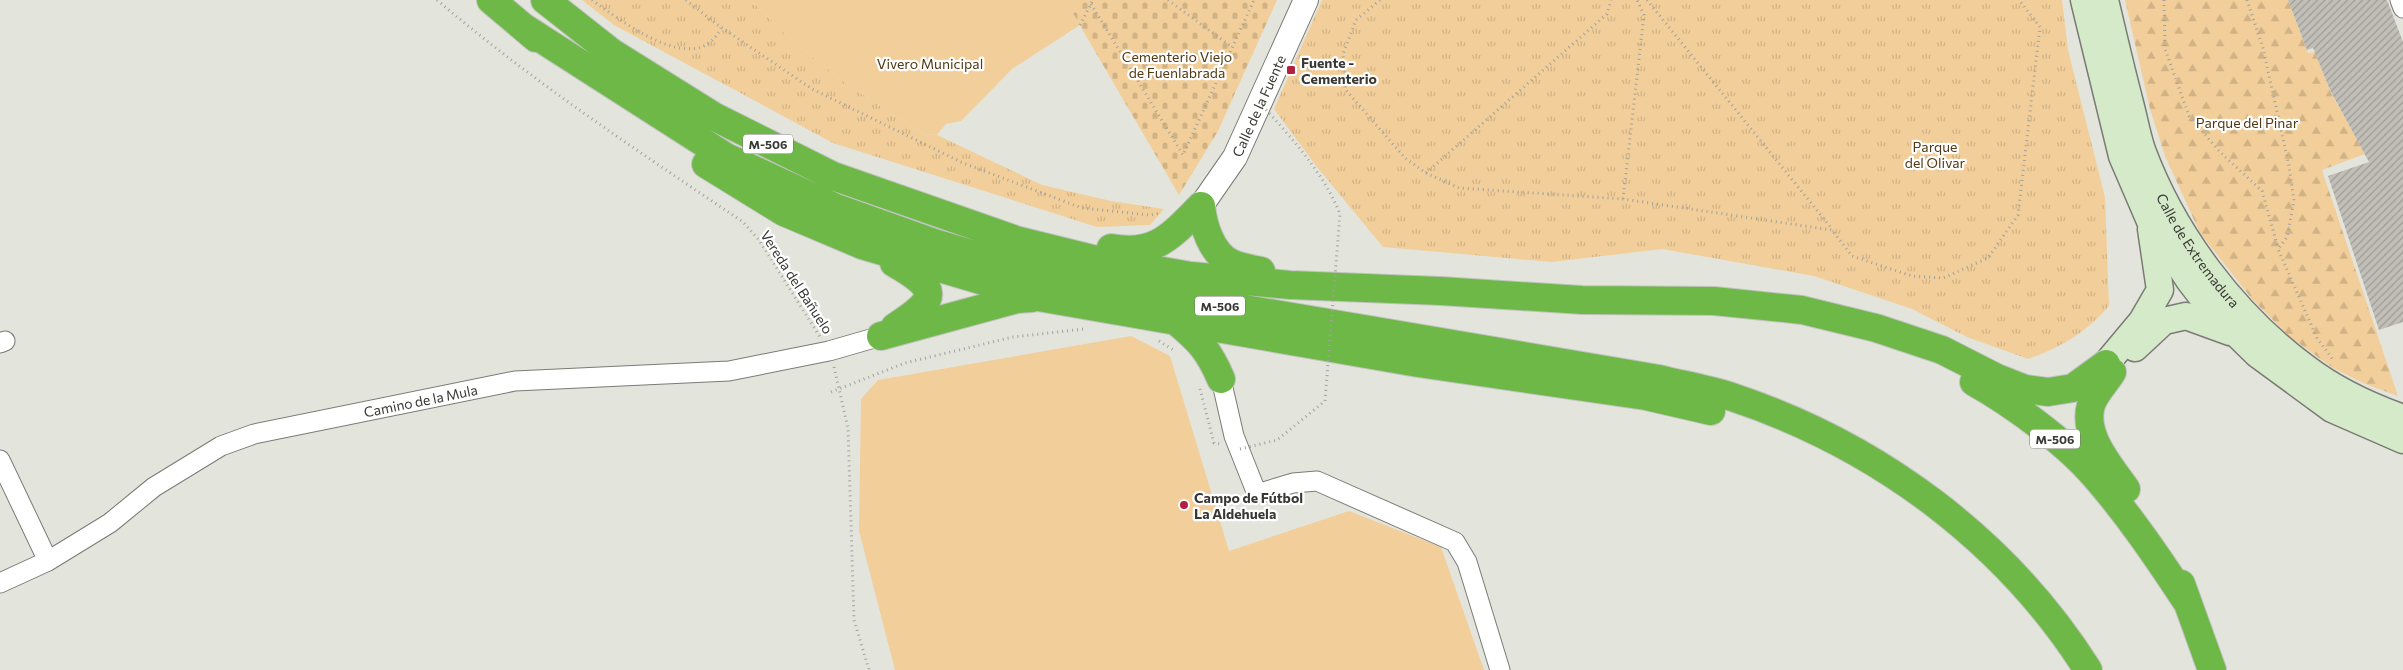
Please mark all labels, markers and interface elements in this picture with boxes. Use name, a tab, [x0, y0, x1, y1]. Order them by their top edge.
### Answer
park label: Cementerio Viejo de Fuenlabrada	[1122, 48, 1232, 81]
street label: Calle de la Fuente	[1228, 52, 1289, 159]
place label: Fuente - Cementerio	[1301, 54, 1377, 87]
park label: Vivero Municipal	[877, 55, 983, 72]
marker: Fuente - Cementerio	[1285, 64, 1297, 76]
park label: Parque del Pinar	[2196, 114, 2299, 131]
road number: M-506	[743, 134, 793, 154]
park label: Parque del Olivar	[1905, 138, 1966, 171]
street label: Calle de Extremadura	[2154, 190, 2243, 311]
street label: Vereda del Bañuelo	[757, 227, 837, 337]
road number: M-506	[1195, 296, 1245, 316]
street label: Camino de la Mula	[362, 380, 479, 420]
road number: M-506	[2030, 429, 2080, 448]
place label: Campo de Fútbol La Aldehuela	[1194, 489, 1303, 522]
marker: Campo de Fútbol La Aldehuela	[1178, 499, 1190, 511]

